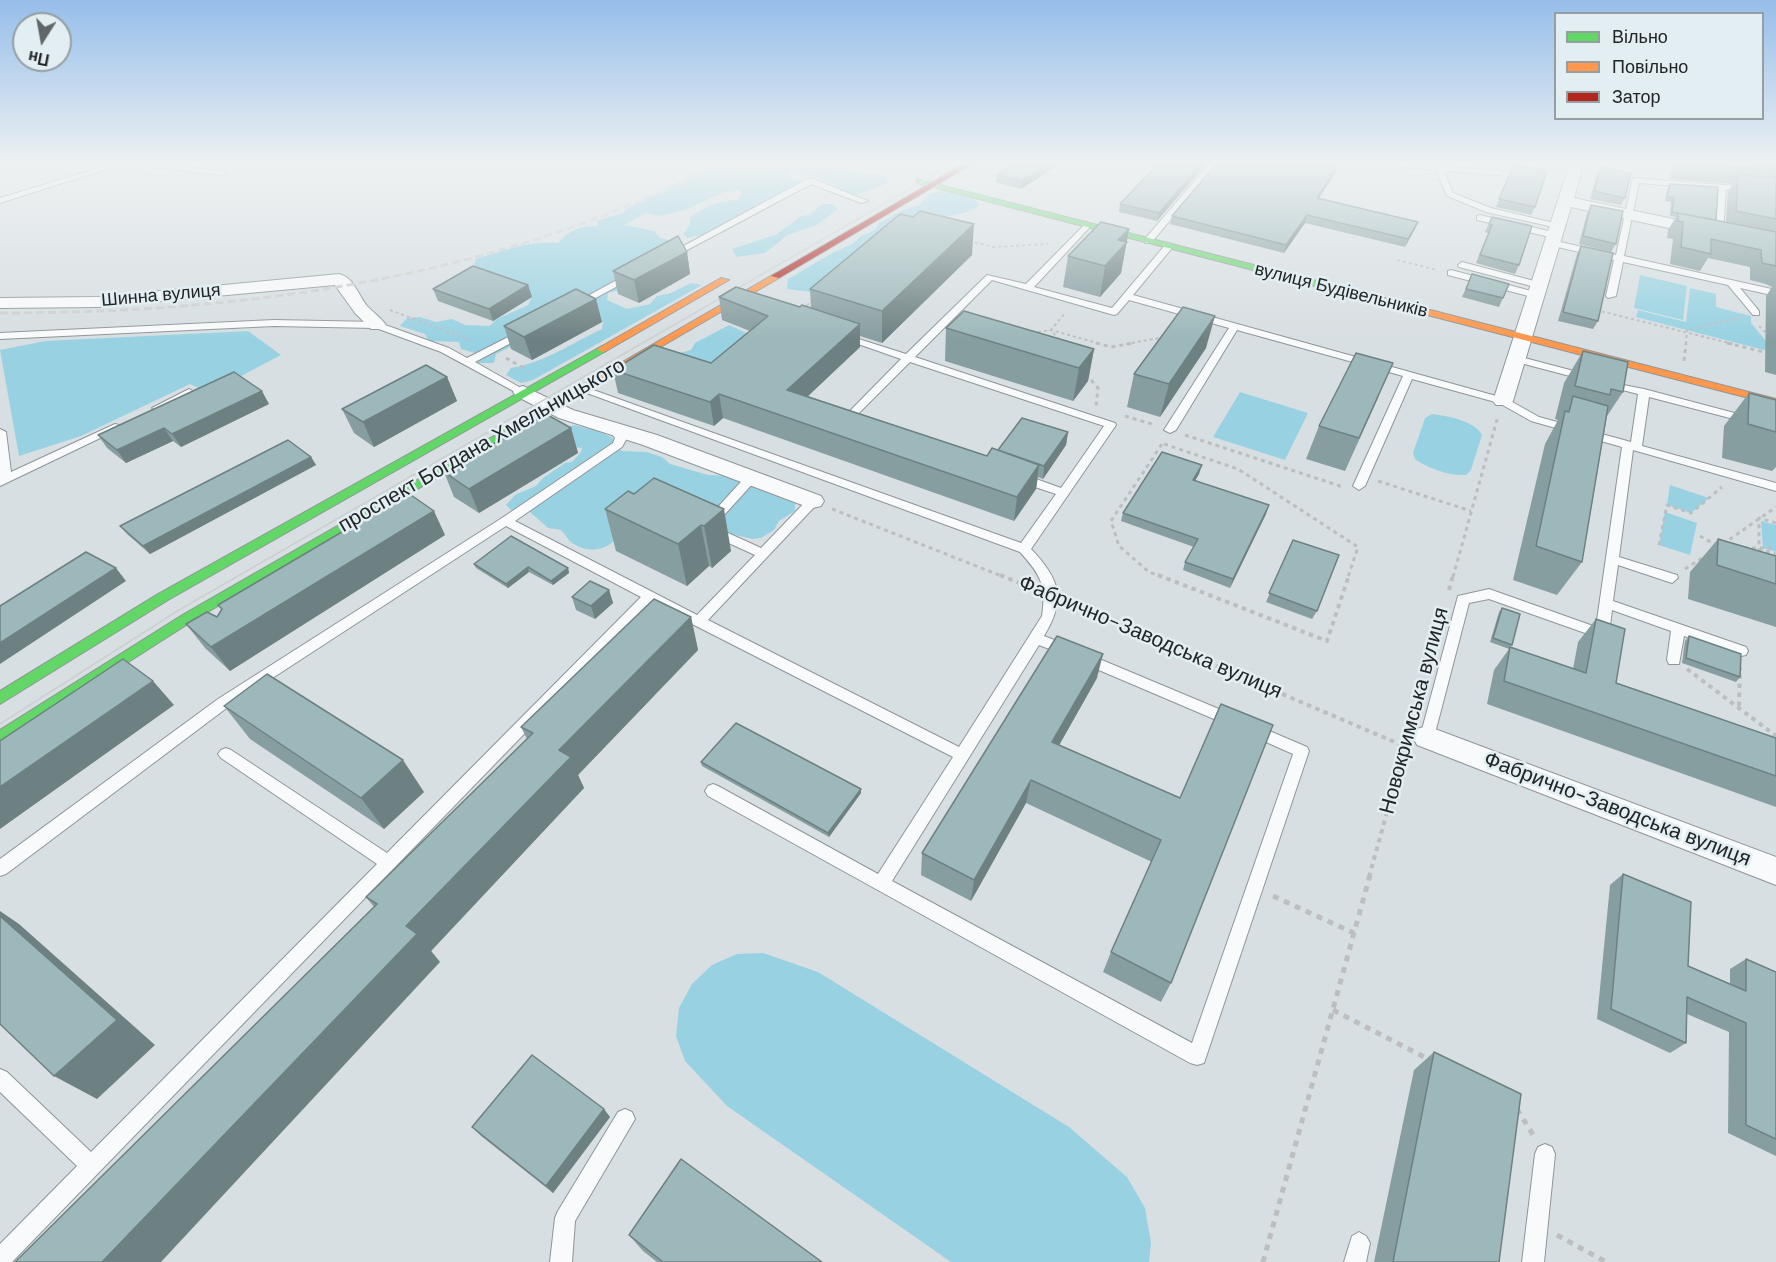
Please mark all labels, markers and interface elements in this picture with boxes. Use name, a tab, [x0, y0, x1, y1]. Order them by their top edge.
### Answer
north arrow	[12, 12, 72, 72]
legend	[1554, 12, 1764, 120]
text: Вільно	[1612, 25, 1668, 49]
text: Пн	[26, 46, 51, 71]
text: Повільно	[1612, 55, 1688, 79]
text: Затор	[1612, 85, 1661, 109]
street label: вулиця Будівельників	[1252, 259, 1430, 323]
street label: Шинна вулиця	[100, 280, 222, 312]
street label: проспект Богдана Хмельницького	[334, 353, 630, 539]
street label: Фабрично-Заводська вулиця	[1014, 571, 1286, 705]
street label: Новокримська вулиця	[1375, 605, 1455, 817]
street label: Фабрично-Заводська вулиця	[1480, 747, 1754, 873]

